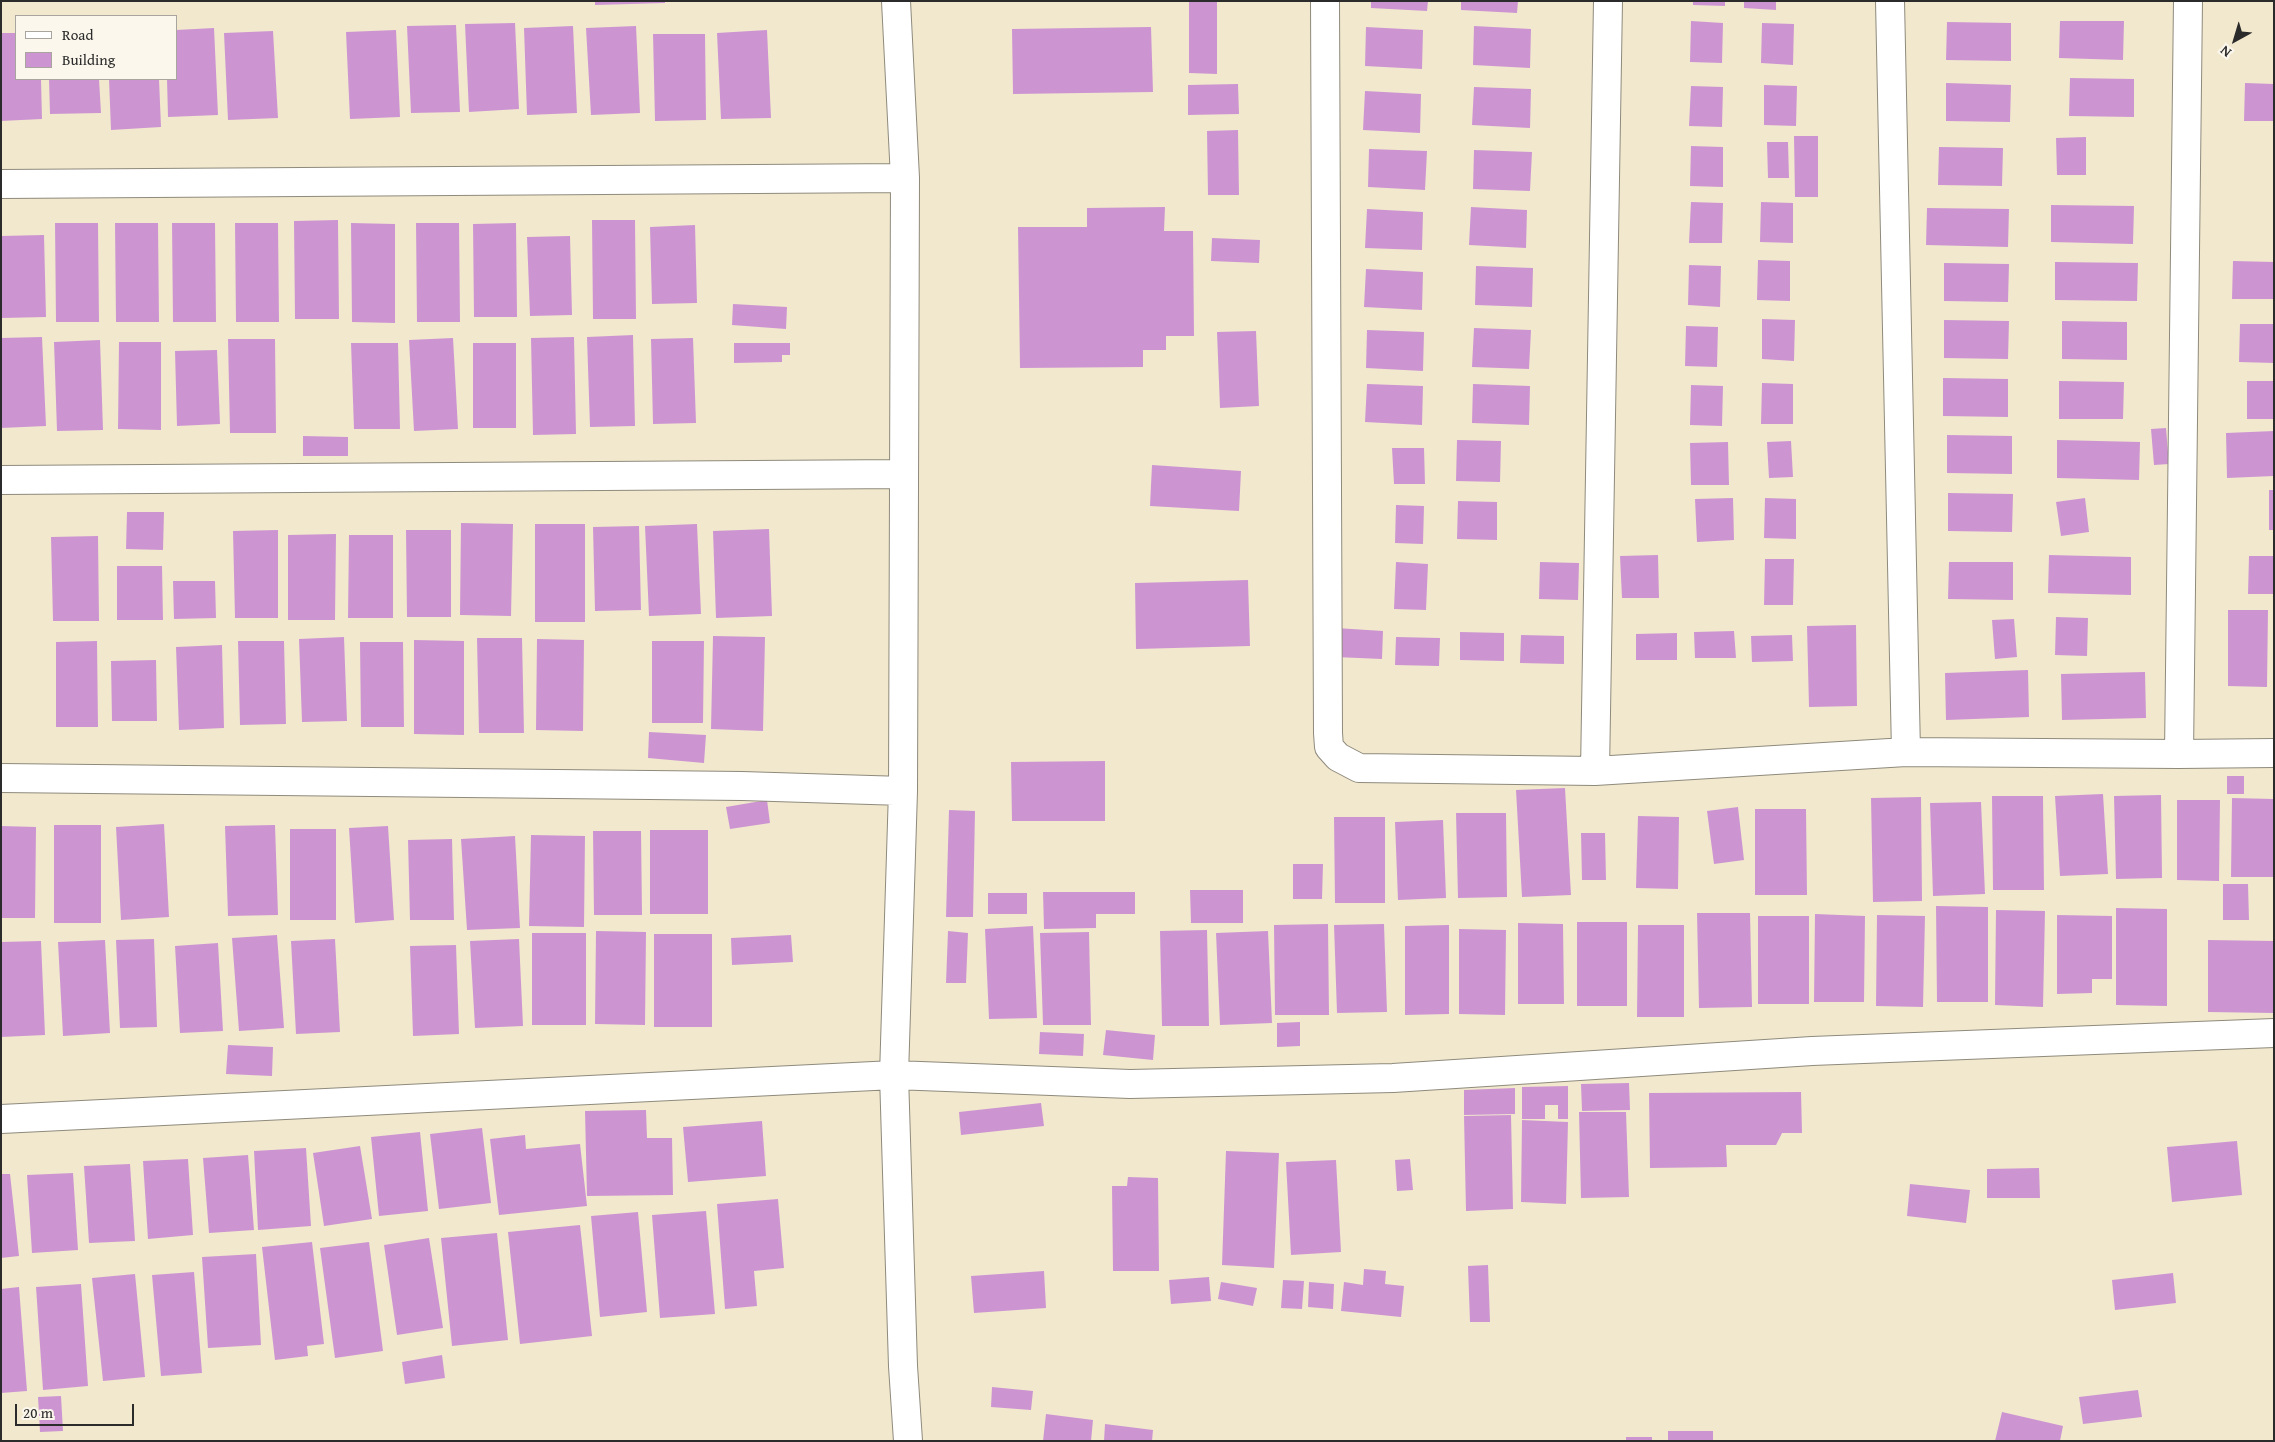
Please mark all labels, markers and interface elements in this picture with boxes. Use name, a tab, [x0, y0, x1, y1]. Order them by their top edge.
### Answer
legend	[15, 15, 178, 80]
north arrow	[2210, 15, 2260, 65]
text: Road	[62, 24, 93, 45]
text: N	[2216, 41, 2235, 62]
text: Building	[62, 49, 115, 70]
scale bar	[18, 1394, 136, 1426]
text: 20 m	[23, 1402, 53, 1423]

